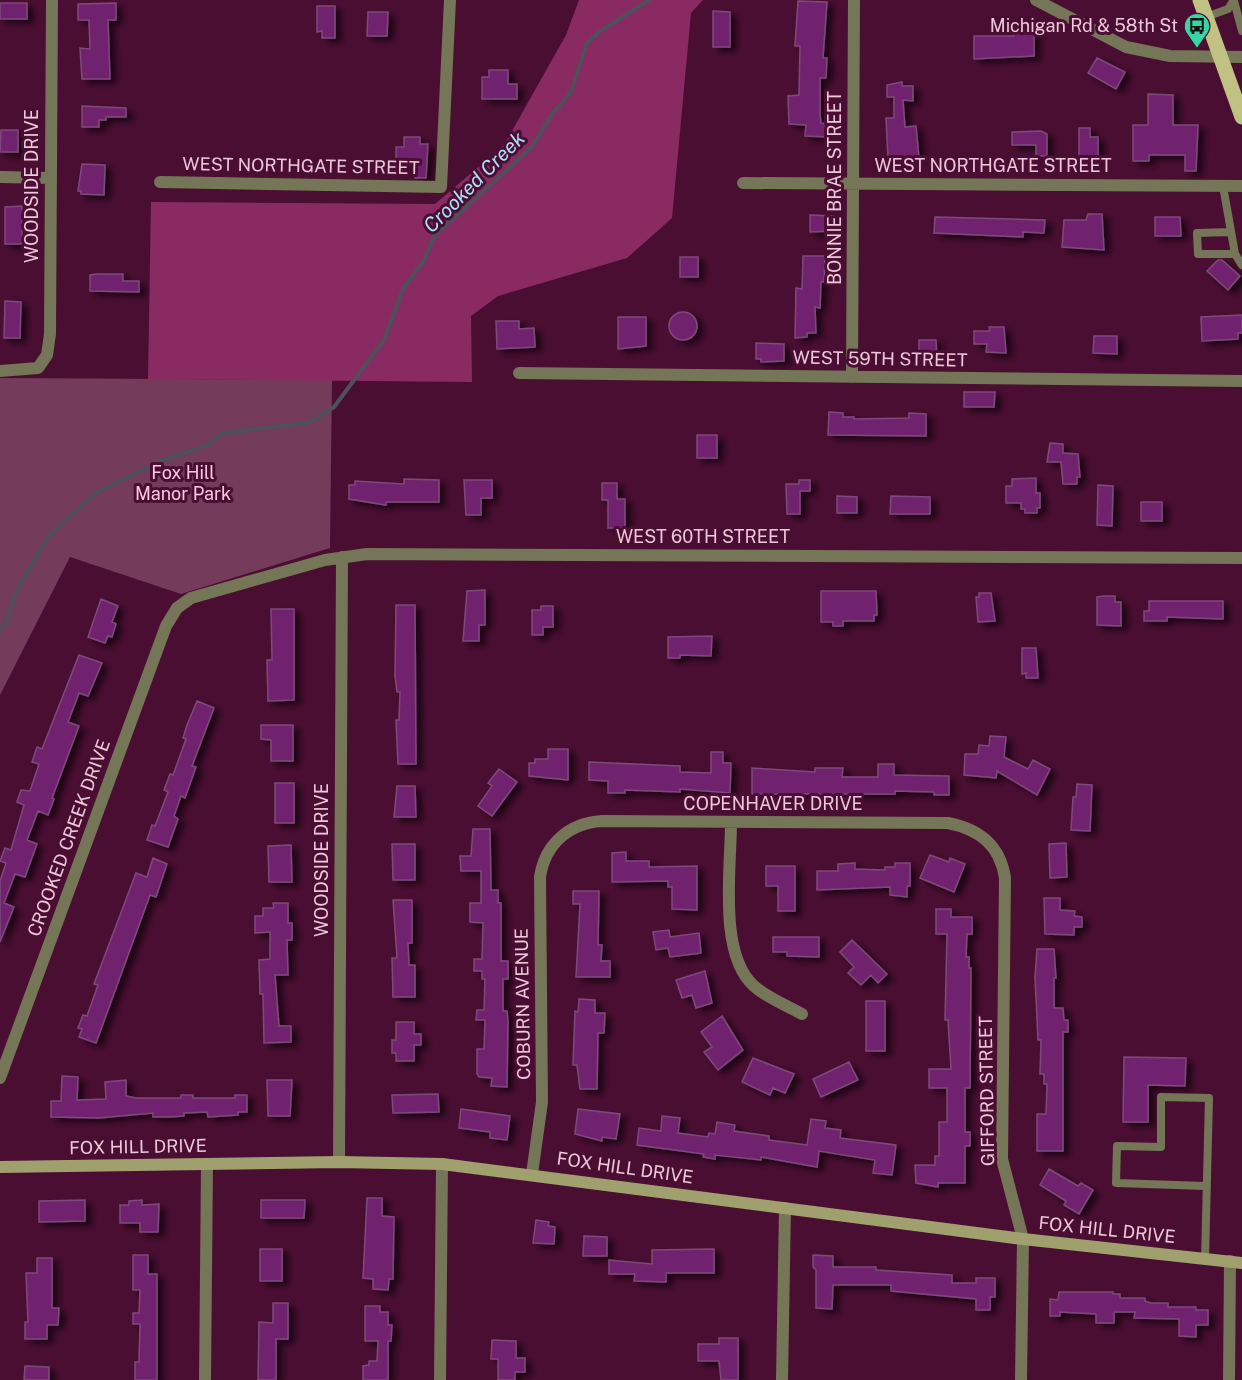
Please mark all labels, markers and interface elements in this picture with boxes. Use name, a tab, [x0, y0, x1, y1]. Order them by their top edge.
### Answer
bus stop icon: Michigan Rd & 58th St	[1182, 11, 1212, 49]
place label: Michigan Rd & 58th St	[990, 15, 1178, 36]
street label: BONNIE BRAE STREET	[824, 91, 845, 285]
street label: WOODSIDE DRIVE	[21, 109, 42, 263]
water label: Crooked Creek	[418, 126, 530, 238]
street label: WEST NORTHGATE STREET	[182, 153, 420, 178]
street label: WEST NORTHGATE STREET	[874, 155, 1112, 176]
street label: WEST 59TH STREET	[792, 346, 968, 371]
park label: Fox Hill Manor Park	[135, 462, 231, 504]
street label: WEST 60TH STREET	[616, 526, 790, 547]
street label: CROOKED CREEK DRIVE	[23, 737, 114, 939]
street label: WOODSIDE DRIVE	[311, 783, 332, 937]
street label: COPENHAVER DRIVE	[683, 793, 863, 814]
street label: COBURN AVENUE	[511, 928, 534, 1080]
street label: GIFFORD STREET	[975, 1016, 998, 1166]
street label: FOX HILL DRIVE	[69, 1135, 207, 1158]
street label: FOX HILL DRIVE	[555, 1148, 695, 1187]
street label: FOX HILL DRIVE	[1038, 1212, 1177, 1247]

